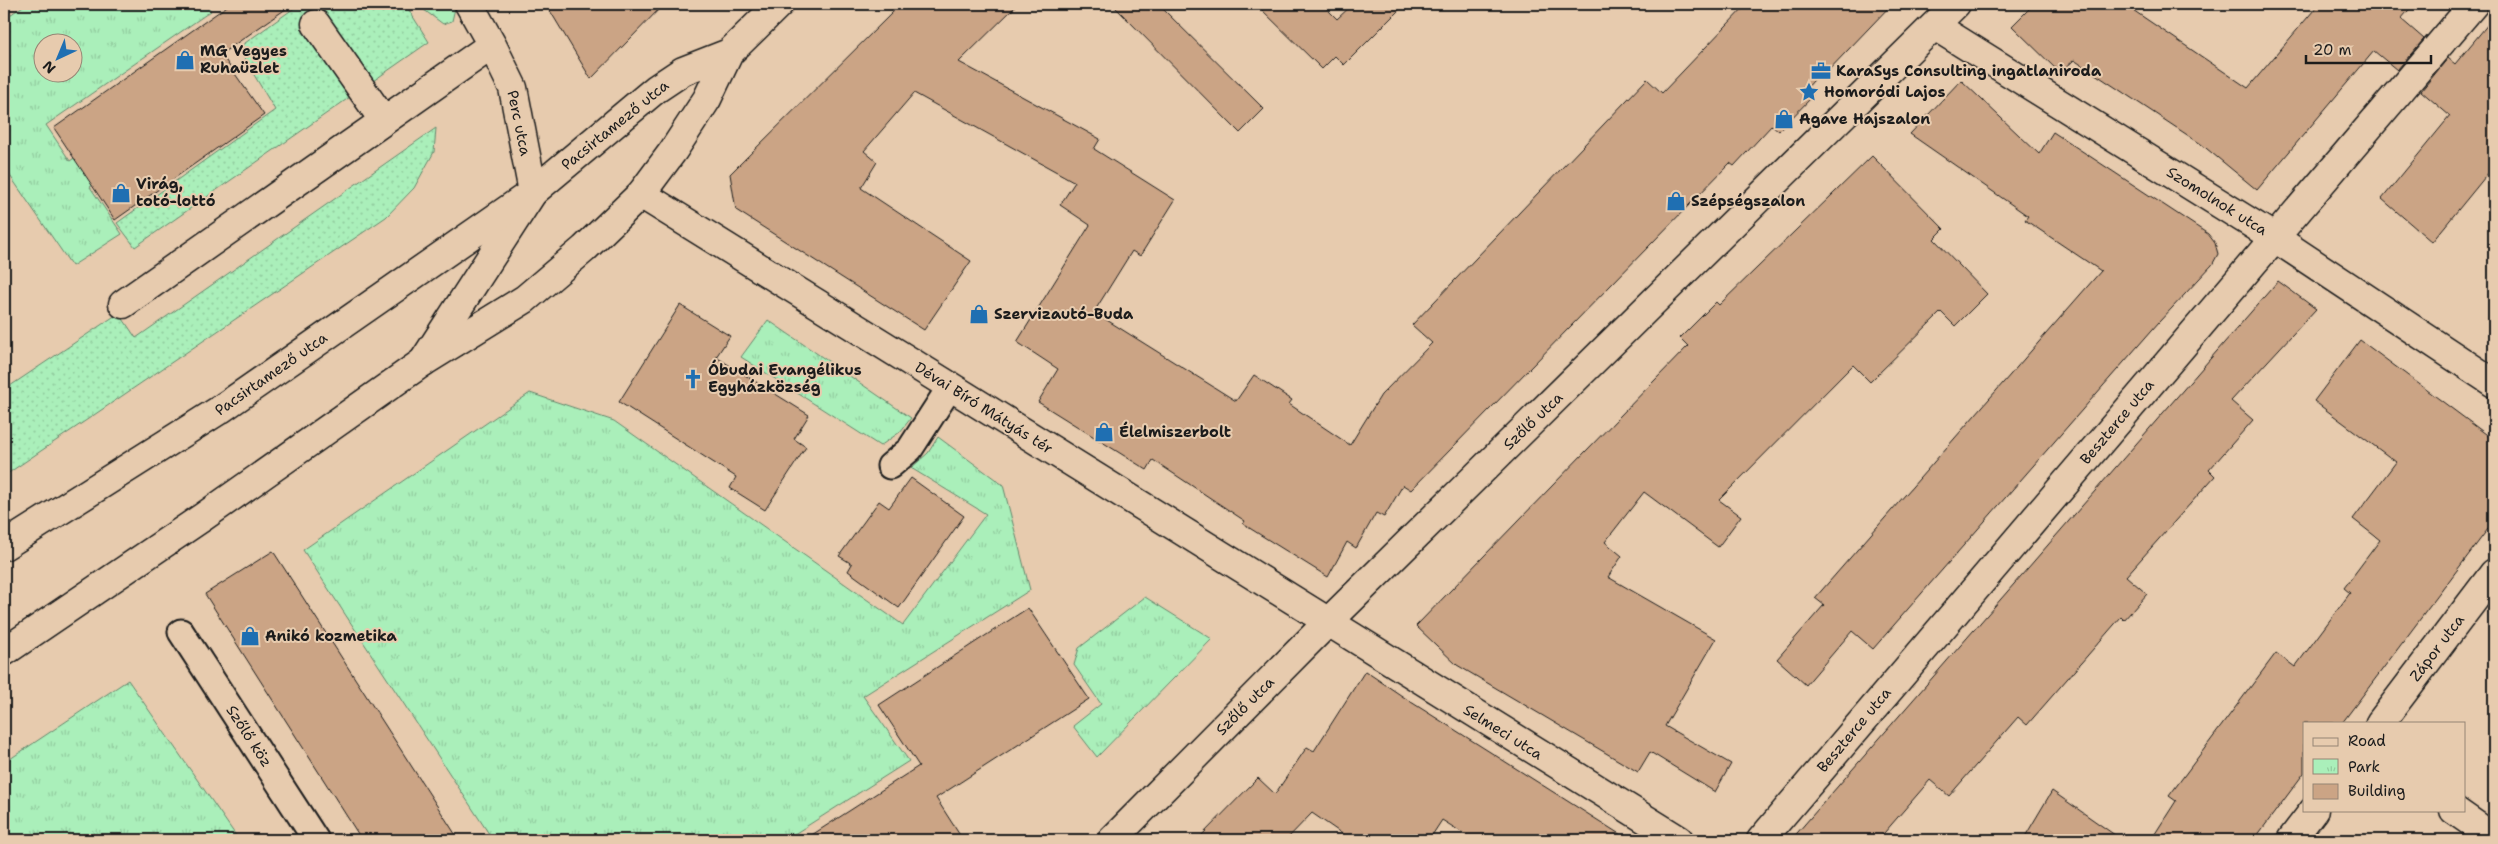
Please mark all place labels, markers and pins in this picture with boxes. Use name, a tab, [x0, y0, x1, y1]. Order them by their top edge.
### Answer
place label: MG Vegyes Ruhaüzlet	[200, 41, 287, 78]
shop icon: MG Vegyes Ruhaüzlet	[174, 49, 196, 71]
office icon: KaraSys Consulting ingatlaniroda	[1810, 60, 1832, 82]
place label: KaraSys Consulting ingatlaniroda	[1836, 61, 2102, 81]
place icon: Homoródi Lajos	[1798, 81, 1820, 103]
place label: Homoródi Lajos	[1824, 82, 1946, 102]
shop icon: Agave Hajszalon	[1773, 108, 1795, 130]
place label: Agave Hajszalon	[1799, 109, 1930, 129]
place label: Virág, totó-lottó	[136, 174, 216, 211]
shop icon: Virág, totó-lottó	[110, 182, 132, 204]
shop icon: Szépségszalon	[1665, 190, 1687, 212]
place label: Szépségszalon	[1691, 191, 1805, 211]
shop icon: Szervizautó-Buda	[968, 303, 990, 325]
place label: Szervizautó-Buda	[994, 304, 1134, 324]
place label: Óbudai Evangélikus Egyházközség	[708, 359, 862, 397]
church icon: Óbudai Evangélikus Egyházközség	[682, 368, 704, 390]
shop icon: Élelmiszerbolt	[1093, 421, 1115, 443]
place label: Élelmiszerbolt	[1119, 421, 1231, 442]
shop icon: Anikó kozmetika	[239, 625, 261, 647]
place label: Anikó kozmetika	[265, 626, 398, 646]

